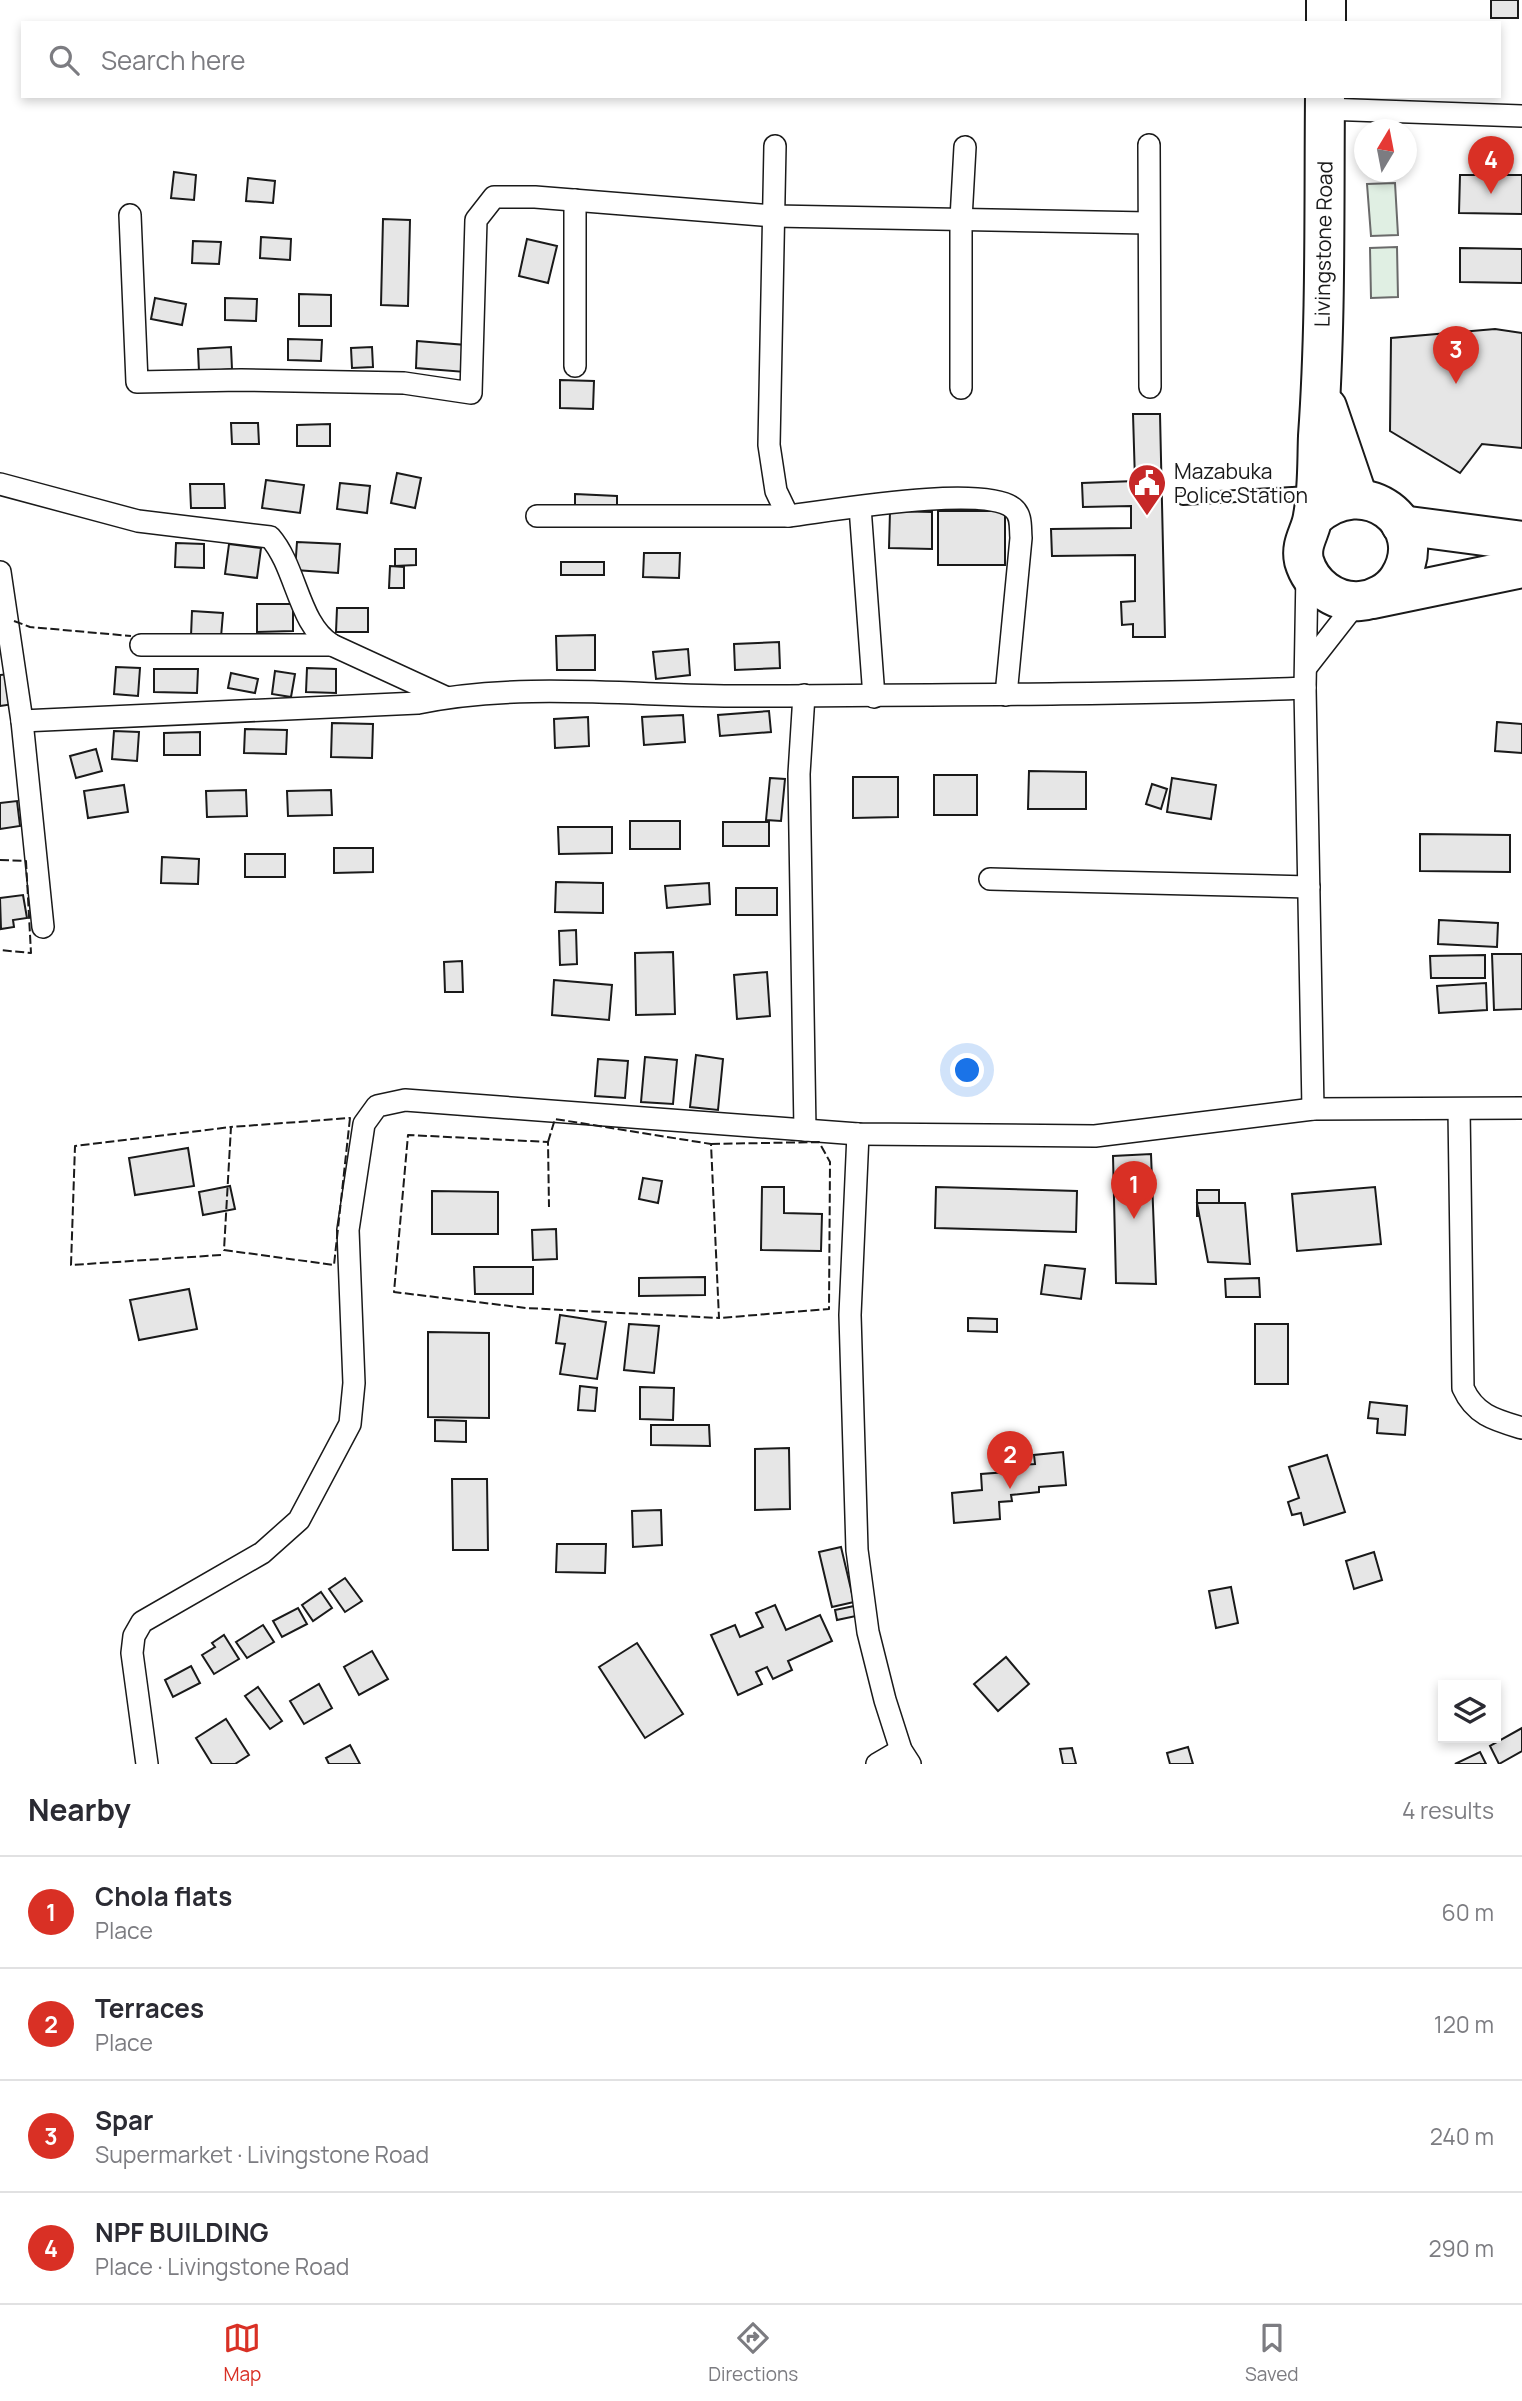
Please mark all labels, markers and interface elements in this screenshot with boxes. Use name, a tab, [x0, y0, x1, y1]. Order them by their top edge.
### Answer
search box	[21, 21, 1501, 98]
icon: search	[45, 41, 83, 79]
text: Search here	[101, 42, 246, 78]
north arrow	[1354, 119, 1417, 182]
pin: 4	[1468, 136, 1514, 194]
street label: Livingstone Road	[1308, 161, 1338, 327]
pin: 3	[1433, 326, 1479, 384]
place label: Mazabuka Police Station	[1174, 457, 1308, 509]
public building icon: Mazabuka Police Station	[1126, 462, 1168, 517]
your location	[950, 1053, 984, 1087]
pin: 1	[1111, 1161, 1157, 1219]
pin: 2	[987, 1431, 1033, 1489]
map controls	[1438, 1680, 1501, 1743]
button: layers	[1438, 1680, 1501, 1743]
text: Nearby	[28, 1789, 131, 1830]
text: 4 results	[1402, 1794, 1494, 1826]
text: Chola flats	[95, 1878, 232, 1914]
text: 1	[46, 1896, 56, 1928]
text: 60 m	[1442, 1896, 1494, 1928]
text: Place	[95, 1914, 153, 1946]
text: Terraces	[95, 1990, 204, 2026]
text: 2	[44, 2008, 58, 2040]
text: 120 m	[1434, 2008, 1494, 2040]
text: Place	[95, 2026, 153, 2058]
text: Spar	[95, 2102, 153, 2138]
text: 3	[44, 2120, 58, 2152]
text: 240 m	[1430, 2120, 1494, 2152]
text: Supermarket · Livingstone Road	[95, 2138, 429, 2170]
text: NPF BUILDING	[95, 2214, 269, 2250]
text: 4	[44, 2232, 58, 2264]
text: 290 m	[1428, 2232, 1494, 2264]
text: Place · Livingstone Road	[95, 2250, 349, 2282]
tab: Map	[223, 2319, 261, 2387]
tab: Directions	[708, 2319, 798, 2387]
tab: Saved	[1245, 2319, 1299, 2387]

